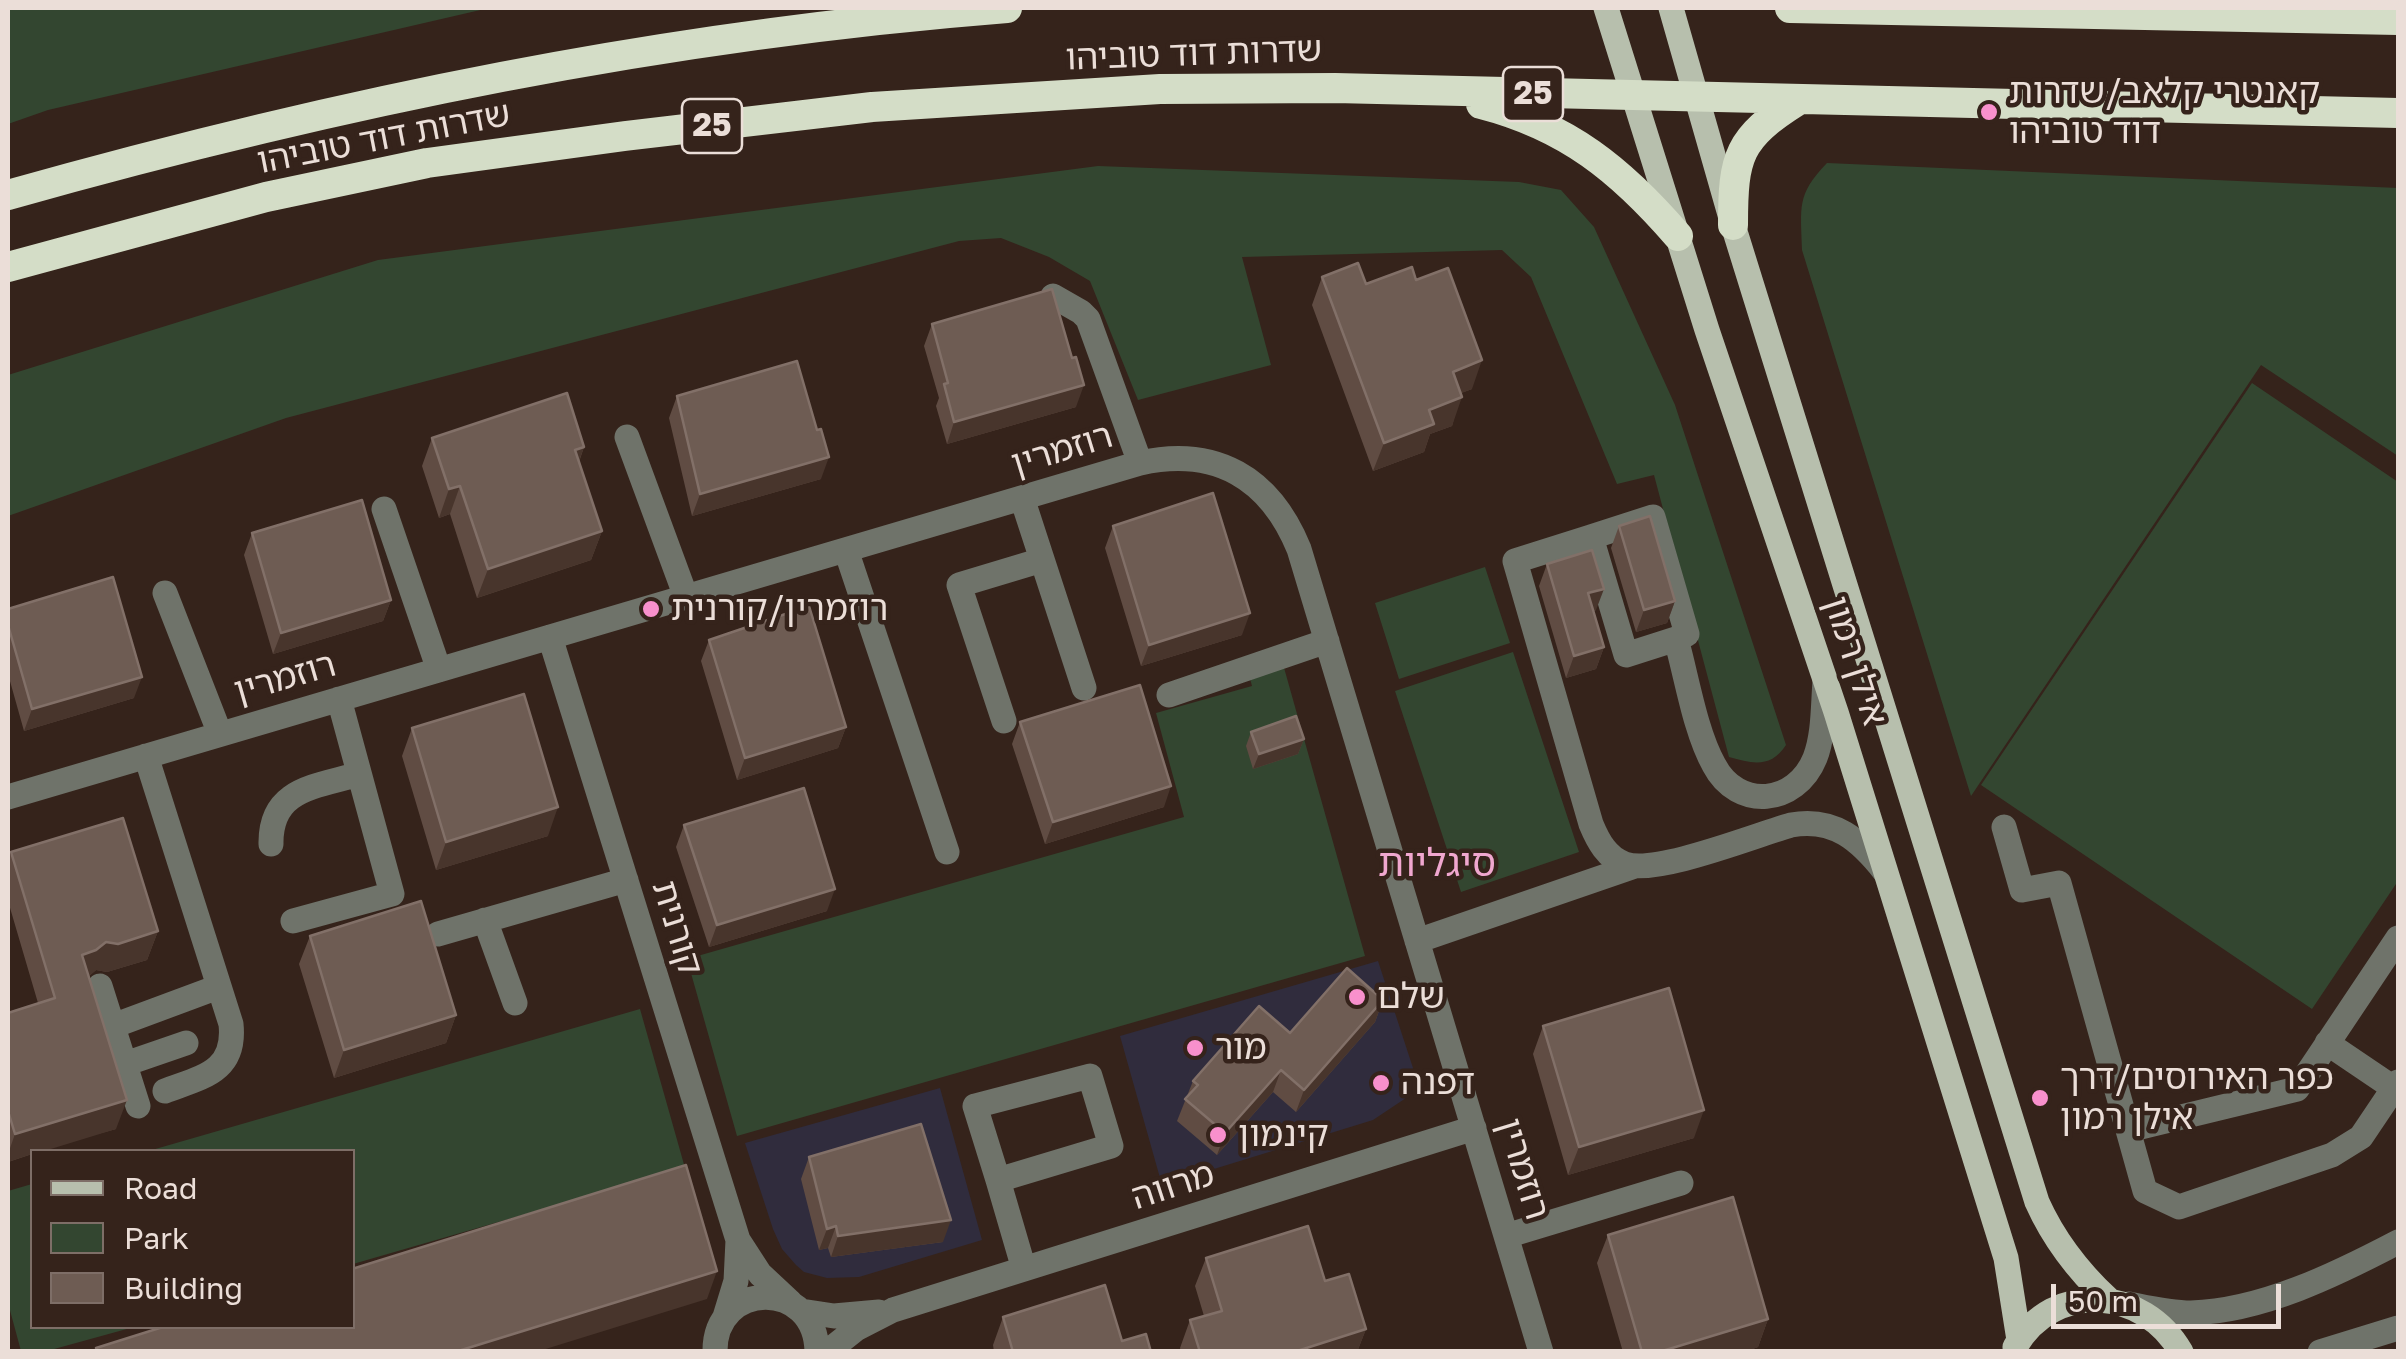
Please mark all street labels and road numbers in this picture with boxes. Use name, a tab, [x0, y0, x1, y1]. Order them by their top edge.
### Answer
street label: שדרות דוד טוביהו	[1065, 29, 1323, 79]
road number: 25	[1503, 67, 1563, 121]
street label: שדרות דוד טוביהו	[254, 93, 514, 183]
road number: 25	[682, 99, 742, 153]
street label: רוזמרין	[1006, 415, 1118, 485]
street label: אילן רמון	[1814, 591, 1896, 731]
street label: רוזמרין	[229, 644, 341, 712]
street label: קורנית	[643, 876, 711, 980]
street label: רוזמרין	[1488, 1113, 1558, 1225]
street label: מרווה	[1126, 1153, 1220, 1219]

